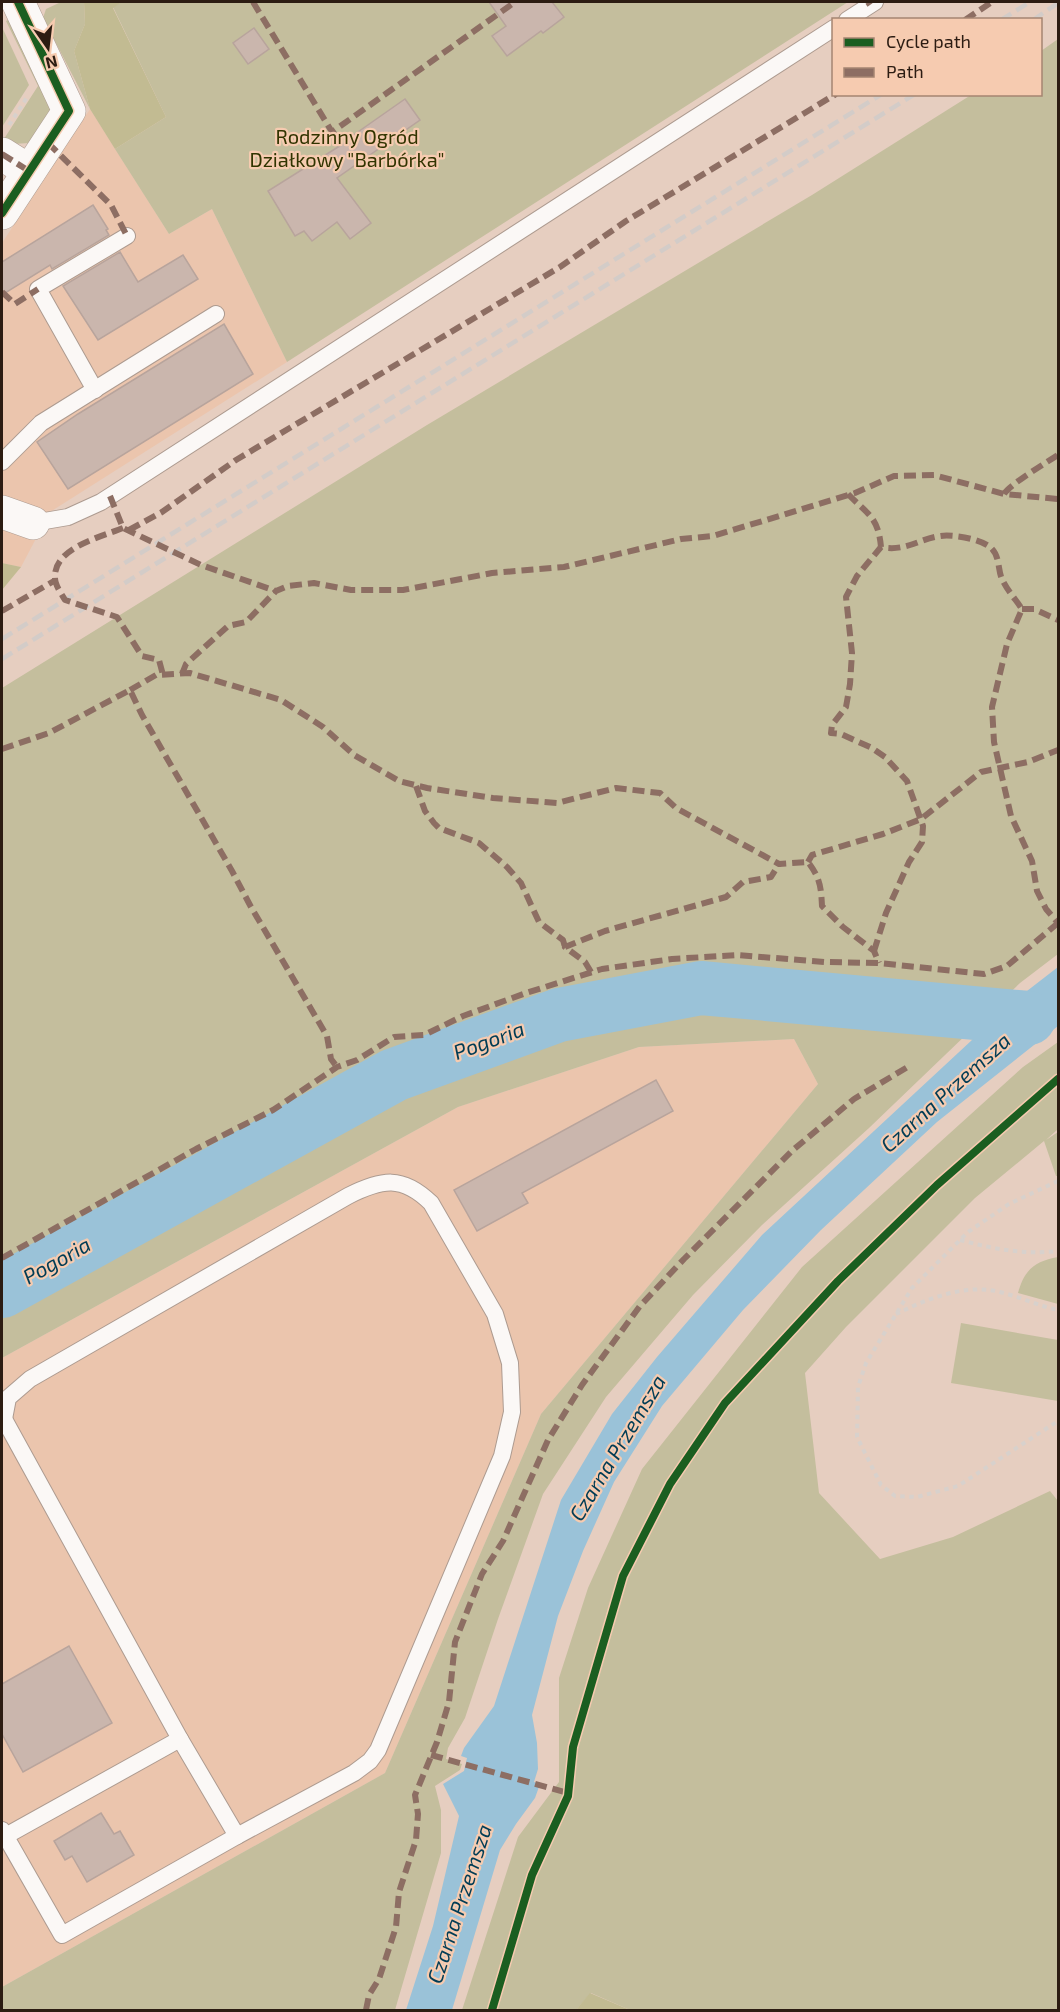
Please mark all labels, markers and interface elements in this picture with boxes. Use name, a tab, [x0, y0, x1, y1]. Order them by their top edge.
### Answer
north arrow	[18, 18, 78, 78]
legend	[832, 18, 1042, 96]
text: Cycle path	[886, 30, 971, 52]
text: N	[44, 52, 60, 74]
text: Path	[886, 60, 924, 82]
park label: Rodzinny Ogród Działkowy "Barbórka"	[249, 124, 445, 171]
water label: Pogoria	[450, 1015, 527, 1064]
water label: Czarna Przemsza	[875, 1027, 1015, 1157]
water label: Pogoria	[18, 1231, 95, 1288]
water label: Czarna Przemsza	[563, 1370, 670, 1525]
water label: Czarna Przemsza	[421, 1821, 496, 1986]

